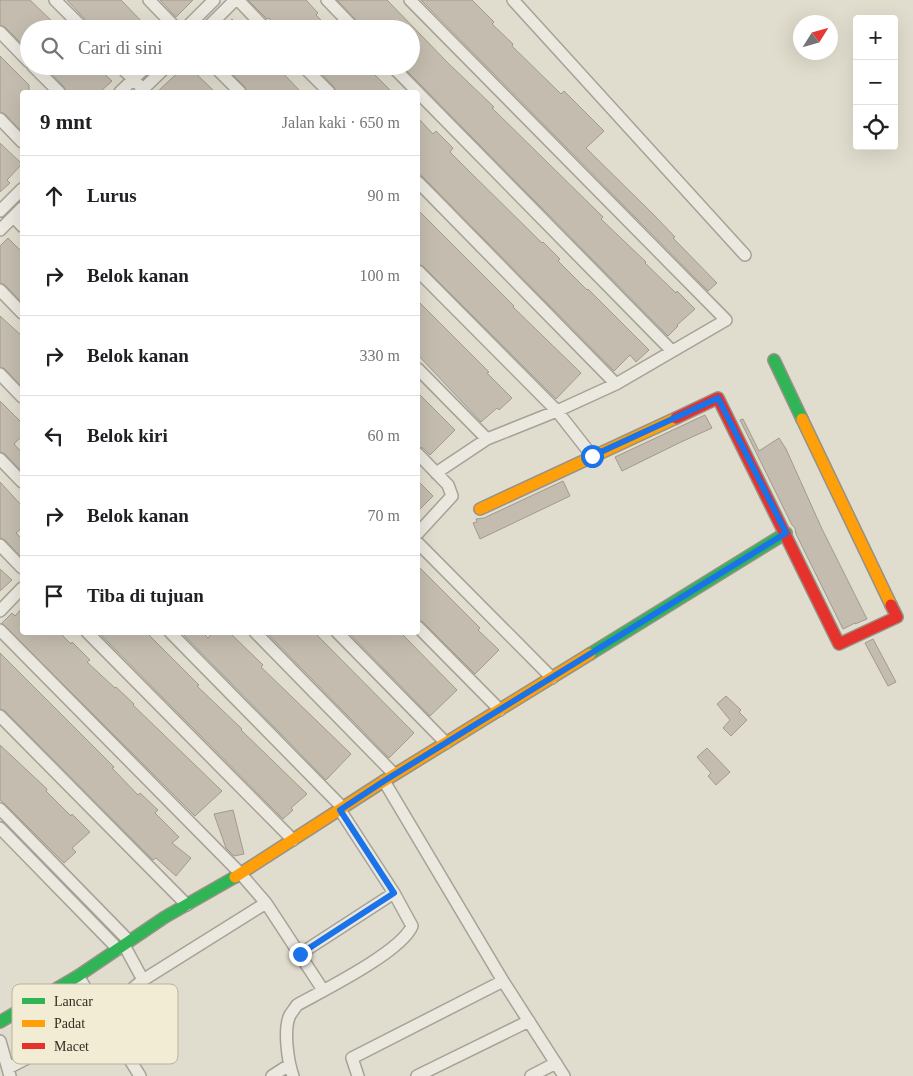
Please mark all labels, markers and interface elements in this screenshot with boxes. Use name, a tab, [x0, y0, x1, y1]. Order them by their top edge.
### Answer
north arrow	[793, 15, 838, 60]
map controls	[853, 15, 898, 150]
button: +	[853, 15, 898, 60]
search box	[20, 20, 420, 75]
icon: search	[38, 34, 66, 62]
text: Cari di sini	[78, 37, 162, 58]
button: −	[853, 60, 898, 105]
button: locate	[853, 105, 898, 150]
text: 9 mnt	[40, 110, 92, 134]
text: Jalan kaki · 650 m	[282, 114, 400, 131]
icon: ahead	[40, 182, 68, 210]
text: Lurus	[87, 185, 137, 206]
text: 90 m	[368, 187, 400, 204]
icon: right	[40, 262, 68, 290]
text: Belok kanan	[87, 265, 189, 286]
text: 100 m	[360, 267, 400, 284]
icon: right	[40, 342, 68, 370]
text: Belok kanan	[87, 345, 189, 366]
text: 330 m	[360, 347, 400, 364]
icon: left	[40, 422, 68, 450]
text: Belok kiri	[87, 425, 168, 446]
text: 60 m	[368, 427, 400, 444]
route start	[581, 445, 604, 468]
icon: right	[40, 502, 68, 530]
text: Belok kanan	[87, 505, 189, 526]
text: 70 m	[368, 507, 400, 524]
icon: arrive	[40, 582, 68, 610]
text: Tiba di tujuan	[87, 585, 204, 606]
route end	[289, 943, 312, 966]
legend	[12, 984, 178, 1064]
text: Lancar	[54, 994, 93, 1009]
text: Padat	[54, 1016, 85, 1031]
text: Macet	[54, 1039, 89, 1054]

